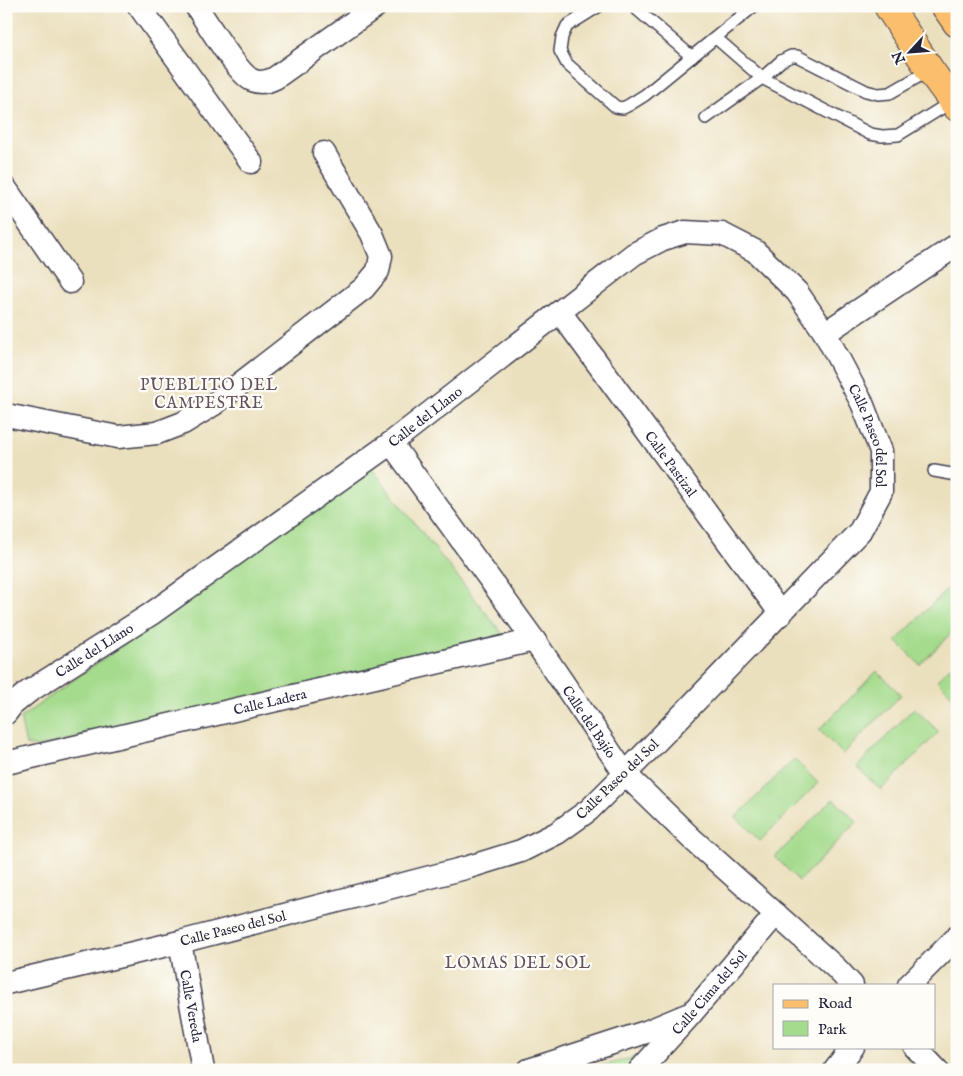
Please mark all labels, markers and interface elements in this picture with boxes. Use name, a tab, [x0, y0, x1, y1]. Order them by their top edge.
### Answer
north arrow	[886, 28, 936, 78]
text: N	[888, 48, 910, 68]
district label: PUEBLITO DEL CAMPESTRE	[140, 376, 278, 414]
street label: Calle Paseo del Sol	[844, 381, 889, 488]
street label: Calle del Llano	[385, 383, 467, 452]
street label: Calle Pastizal	[640, 428, 700, 501]
street label: Calle del Llano	[52, 619, 137, 682]
street label: Calle del Bajío	[558, 682, 620, 762]
street label: Calle Ladera	[232, 685, 309, 720]
street label: Calle Paseo del Sol	[572, 735, 663, 824]
street label: Calle Paseo del Sol	[178, 907, 288, 951]
street label: Calle Cima del Sol	[668, 947, 751, 1039]
district label: LOMAS DEL SOL	[445, 954, 591, 974]
street label: Calle Vereda	[175, 969, 206, 1045]
legend	[773, 984, 936, 1048]
text: Road	[818, 994, 853, 1013]
text: Park	[818, 1020, 848, 1039]

